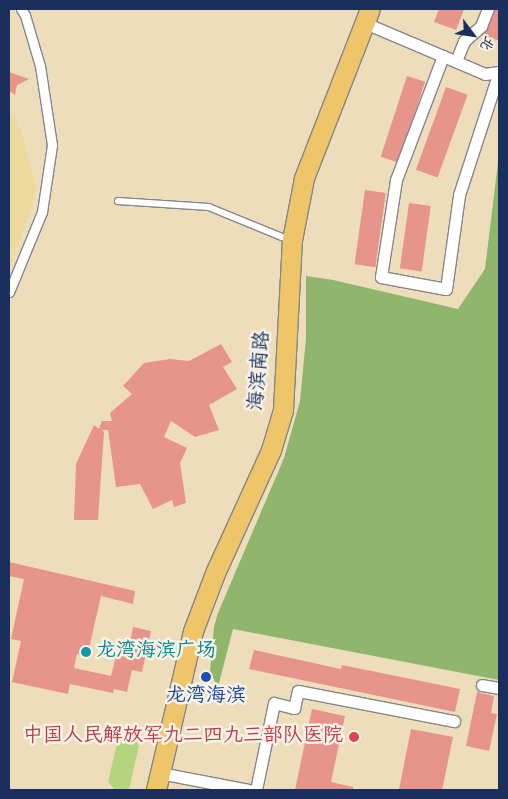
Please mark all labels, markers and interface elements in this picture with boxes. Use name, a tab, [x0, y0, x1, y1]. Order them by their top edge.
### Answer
north arrow	[448, 10, 498, 60]
text: 北	[474, 32, 498, 54]
street label: 海滨南路	[246, 330, 276, 412]
place label: 龙湾海滨广场	[96, 640, 216, 664]
marker: 龙湾海滨广场	[80, 646, 92, 658]
marker: 龙湾海滨	[200, 671, 212, 683]
place label: 龙湾海滨	[166, 685, 246, 709]
place label: 中国人民解放军九二四九三部队医院	[23, 725, 343, 749]
marker: 中国人民解放军九二四九三部队医院	[347, 730, 361, 744]

